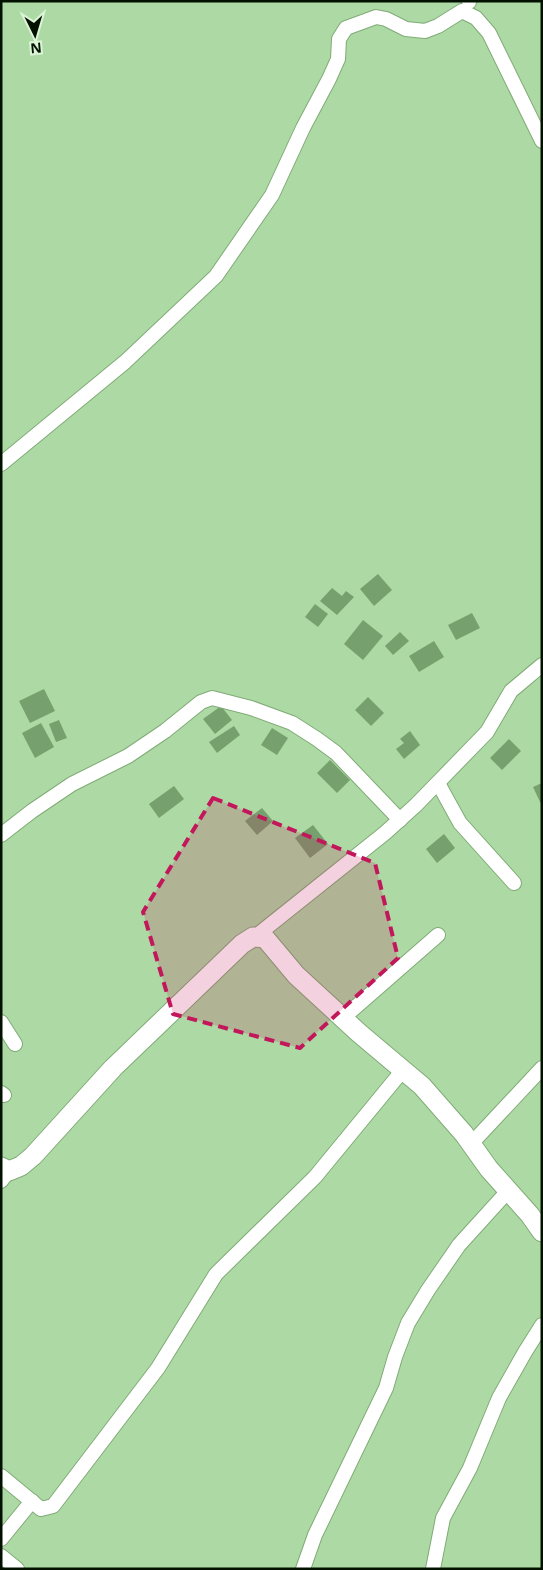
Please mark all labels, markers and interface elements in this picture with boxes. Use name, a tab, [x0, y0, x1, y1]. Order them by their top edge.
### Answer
north arrow	[10, 10, 60, 60]
text: N	[30, 38, 43, 58]

